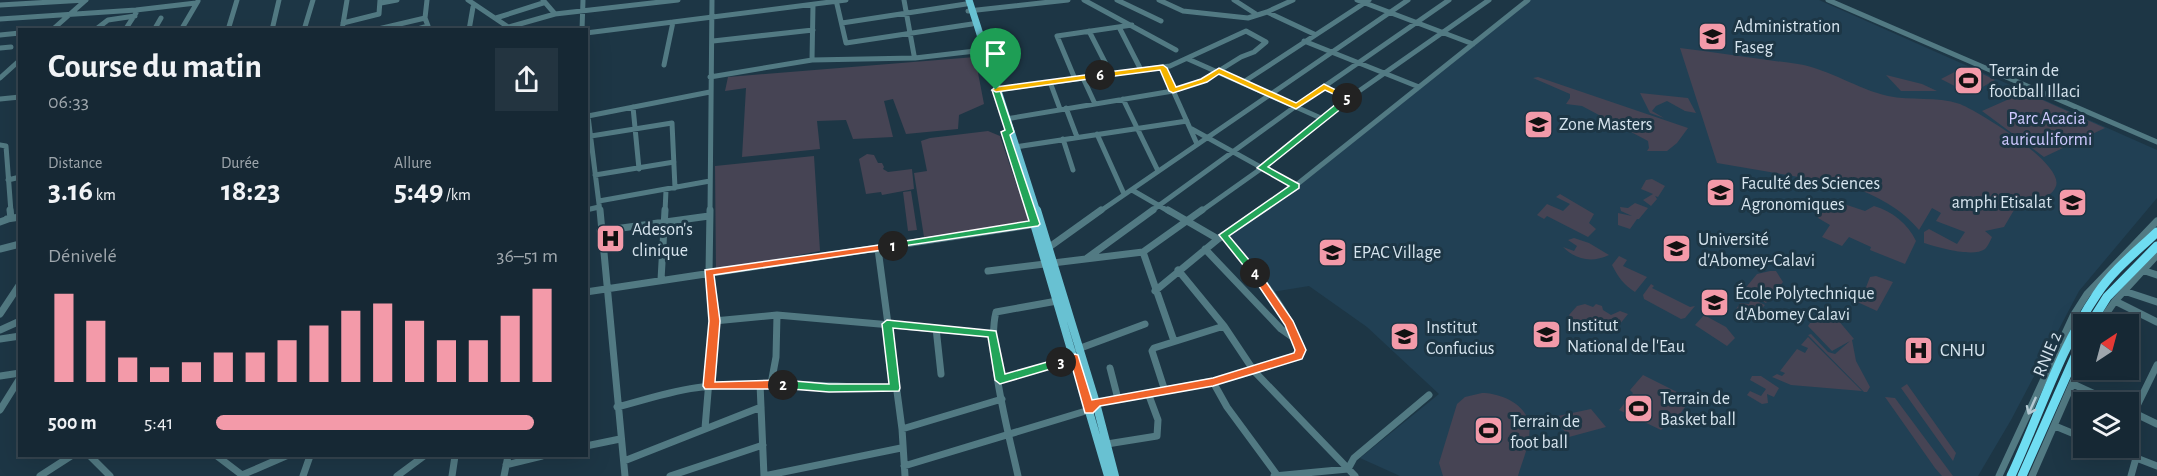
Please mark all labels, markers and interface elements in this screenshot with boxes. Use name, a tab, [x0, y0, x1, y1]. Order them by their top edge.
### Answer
place label: Administration Faseg	[1734, 18, 1840, 57]
school or university icon: Administration Faseg	[1697, 20, 1729, 52]
pin	[970, 28, 1021, 90]
icon: arrive	[979, 37, 1012, 70]
button: share	[495, 48, 558, 111]
text: Course du matin	[48, 51, 262, 84]
pin: 6	[1085, 60, 1115, 90]
place label: Terrain de football Illaci	[1989, 62, 2080, 101]
sports icon: Terrain de football Illaci	[1952, 64, 1984, 96]
text: 6	[1096, 67, 1104, 83]
pin: 5	[1332, 83, 1362, 113]
text: 5	[1344, 90, 1350, 106]
text: 06:33	[48, 92, 89, 112]
school or university icon: Zone Masters	[1522, 108, 1554, 140]
park label: Parc Acacia auriculiformi	[2002, 110, 2092, 149]
place label: Zone Masters	[1559, 116, 1653, 134]
text: Distance	[48, 155, 102, 171]
text: Durée	[221, 155, 259, 171]
text: Allure	[394, 155, 432, 171]
place label: Faculté des Sciences Agronomiques	[1741, 175, 1880, 214]
text: 3.16	[48, 176, 93, 206]
text: 18:23	[221, 176, 281, 206]
text: 5:49	[394, 176, 443, 206]
school or university icon: Faculté des Sciences Agronomiques	[1704, 177, 1736, 209]
school or university icon: amphi Etisalat	[2057, 186, 2089, 218]
text: km	[93, 187, 116, 203]
text: /km	[443, 187, 471, 203]
place label: amphi Etisalat	[1952, 194, 2052, 212]
place label: Adeson's clinique	[632, 221, 693, 260]
hospital icon: Adeson's clinique	[595, 223, 627, 255]
pin: 1	[878, 231, 908, 261]
place label: Université d'Abomey-Calavi	[1698, 231, 1815, 270]
school or university icon: Université d'Abomey-Calavi	[1661, 233, 1693, 265]
school or university icon: EPAC Village	[1316, 236, 1348, 268]
text: 1	[890, 238, 896, 254]
place label: EPAC Village	[1353, 244, 1441, 262]
text: Dénivelé	[48, 246, 117, 266]
text: 36–51 m	[496, 246, 558, 266]
pin: 4	[1240, 258, 1270, 288]
text: 4	[1251, 265, 1259, 281]
place label: École Polytechnique d’Abomey Calavi	[1735, 282, 1874, 324]
school or university icon: École Polytechnique d’Abomey Calavi	[1698, 287, 1730, 319]
north arrow	[2073, 314, 2139, 380]
map controls	[2073, 314, 2139, 458]
place label: Institut National de l'Eau	[1567, 317, 1685, 356]
place label: Institut Confucius	[1426, 319, 1495, 358]
school or university icon: Institut National de l'Eau	[1530, 319, 1562, 351]
school or university icon: Institut Confucius	[1389, 321, 1421, 353]
street label: RNIE 2	[2030, 329, 2065, 380]
hospital icon: CNHU	[1903, 334, 1935, 366]
place label: CNHU	[1940, 342, 1985, 360]
pin: 3	[1046, 347, 1076, 377]
text: 3	[1058, 354, 1064, 370]
pin: 2	[768, 370, 798, 400]
text: 2	[779, 377, 787, 393]
place label: Terrain de Basket ball	[1660, 390, 1736, 429]
sports icon: Terrain de Basket ball	[1623, 392, 1655, 424]
button: layers	[2073, 392, 2139, 458]
one-way arrow	[2026, 397, 2037, 415]
text: 500 m	[48, 413, 97, 433]
text: 5:41	[144, 413, 173, 433]
place label: Terrain de foot ball	[1510, 413, 1580, 452]
sports icon: Terrain de foot ball	[1473, 415, 1505, 447]

